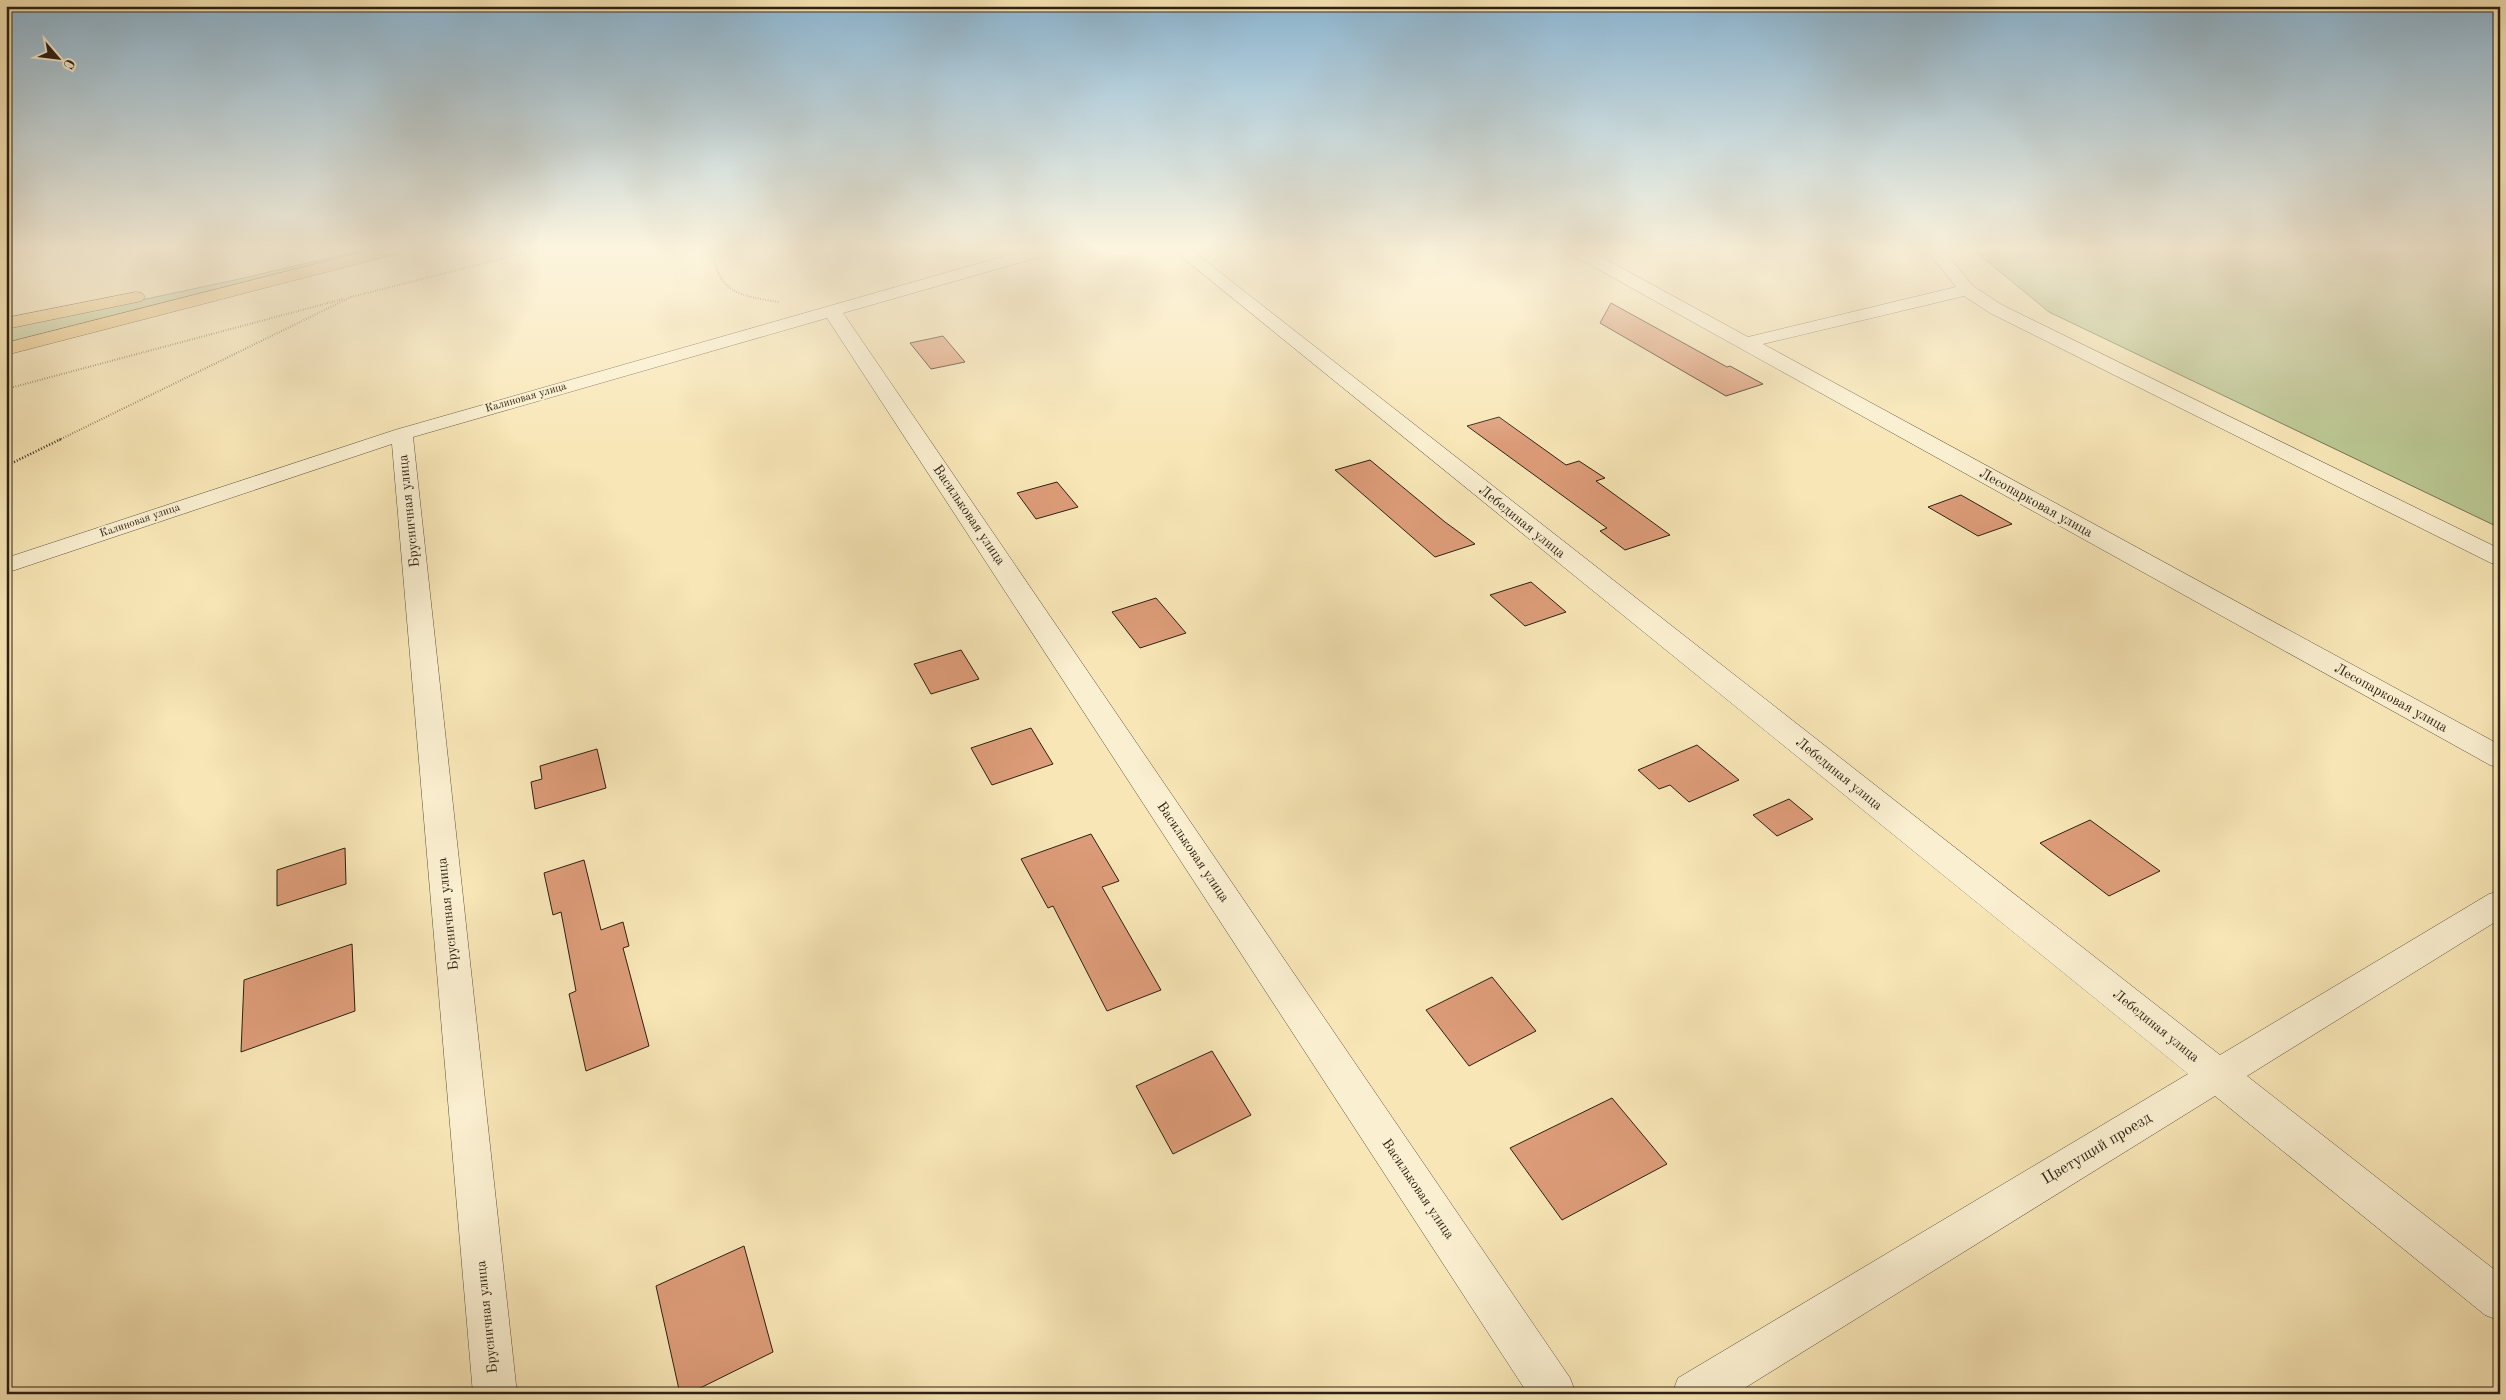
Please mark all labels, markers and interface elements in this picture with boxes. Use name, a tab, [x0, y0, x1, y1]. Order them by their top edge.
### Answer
north arrow	[32, 32, 82, 82]
text: С	[60, 56, 77, 71]
street label: Калиновая улица	[484, 381, 568, 415]
street label: Брусничная улица	[396, 454, 422, 568]
street label: Васильковая улица	[930, 462, 1008, 568]
street label: Лесопарковая улица	[1977, 466, 2095, 540]
street label: Лебединая улица	[1476, 483, 1568, 561]
street label: Калиновая улица	[98, 502, 182, 540]
street label: Лесопарковая улица	[2332, 661, 2450, 735]
street label: Лебединая улица	[1793, 735, 1885, 813]
street label: Васильковая улица	[1154, 799, 1232, 905]
street label: Брусничная улица	[435, 857, 461, 971]
street label: Лебединая улица	[2110, 987, 2202, 1065]
street label: Цветущий проезд	[2039, 1110, 2155, 1188]
street label: Васильковая улица	[1379, 1136, 1457, 1242]
street label: Брусничная улица	[474, 1260, 500, 1374]

